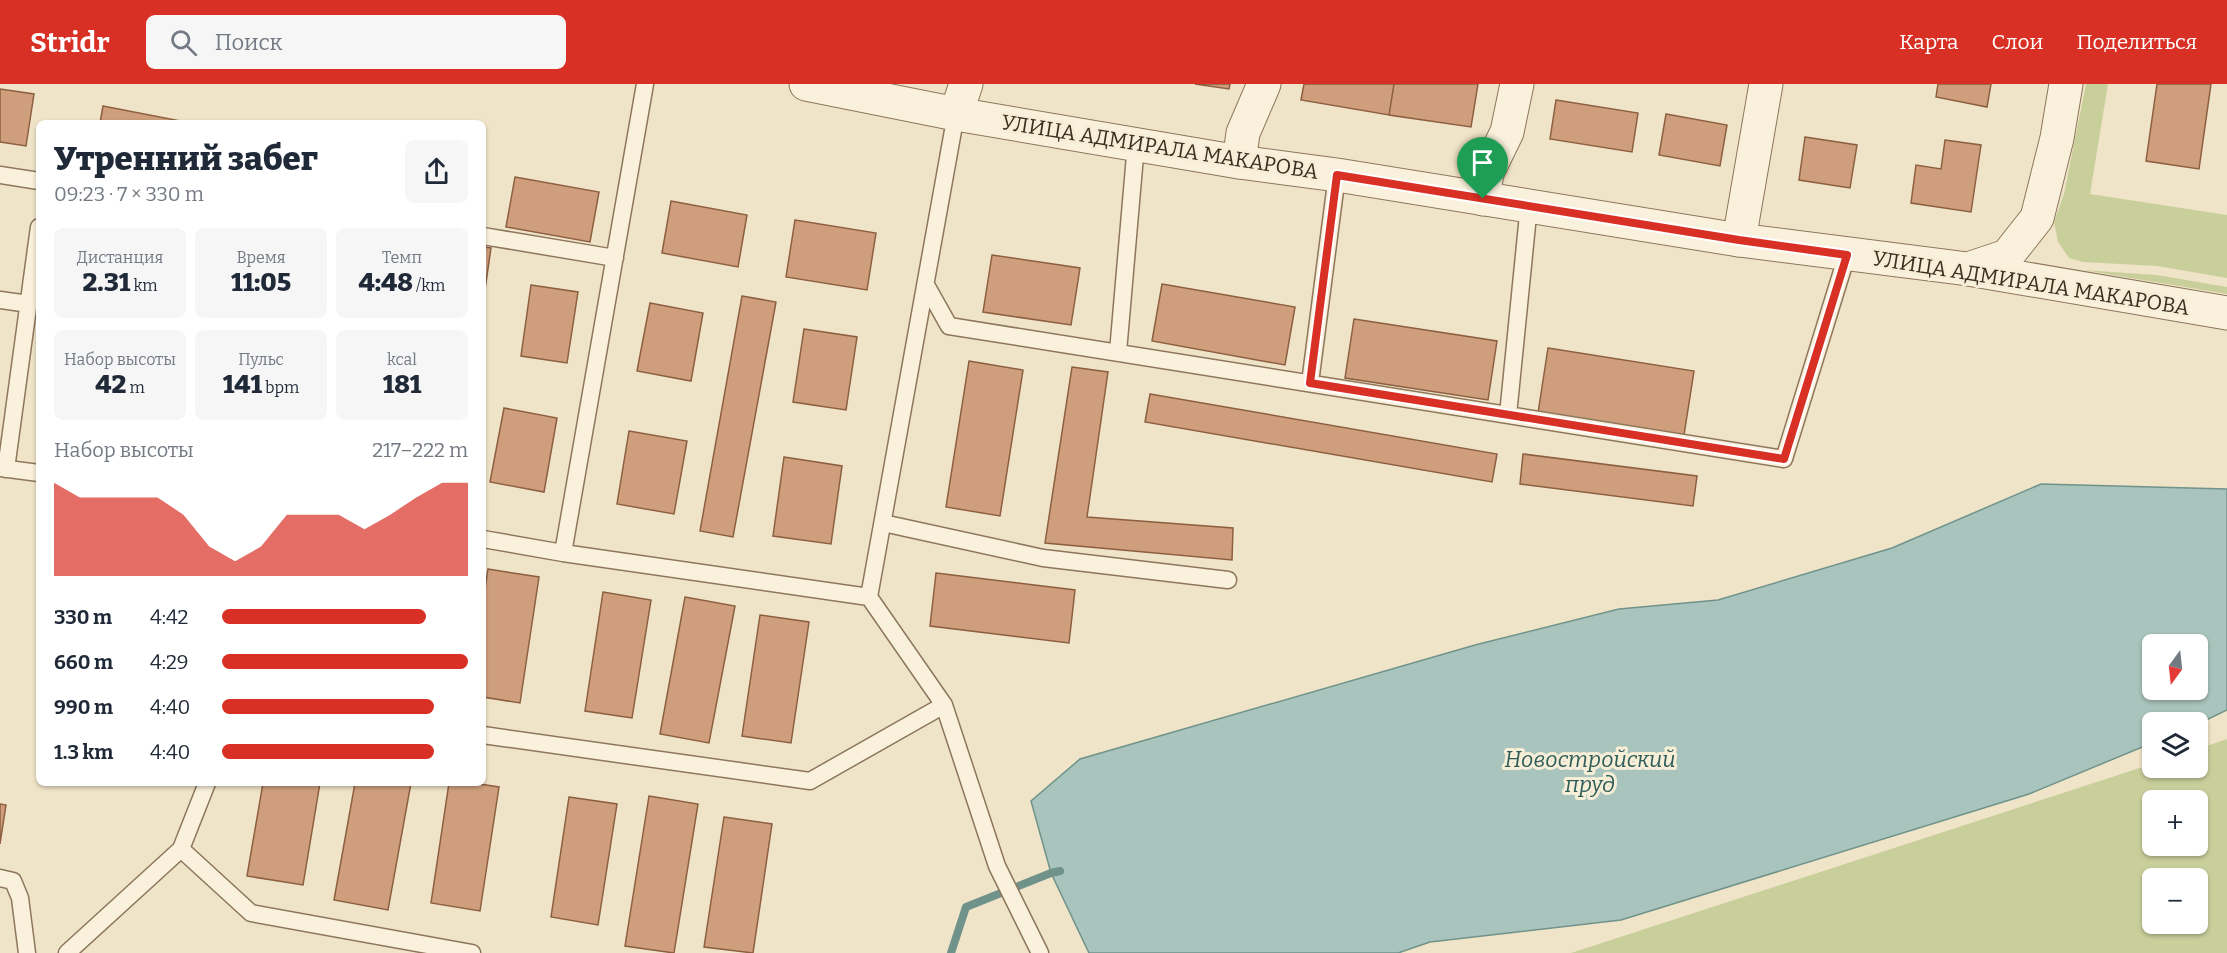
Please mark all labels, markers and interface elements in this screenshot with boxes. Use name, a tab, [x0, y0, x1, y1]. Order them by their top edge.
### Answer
search box	[146, 15, 566, 69]
text: Stridr	[30, 26, 110, 59]
icon: search	[167, 26, 200, 59]
text: Поиск	[215, 29, 283, 56]
text: Карта	[1899, 29, 1958, 55]
text: Слои	[1991, 29, 2043, 55]
text: Поделиться	[2076, 29, 2197, 55]
street label: УЛИЦА АДМИРАЛА МАКАРОВА	[1000, 109, 1320, 185]
pin	[1457, 137, 1508, 199]
text: Утренний забег	[54, 139, 318, 179]
button: share	[405, 140, 468, 203]
icon: arrive	[1466, 146, 1499, 179]
text: 09:23 · 7 × 330 m	[54, 182, 204, 206]
street label: УЛИЦА АДМИРАЛА МАКАРОВА	[1871, 245, 2191, 321]
text: Дистанция	[77, 248, 163, 267]
text: Время	[236, 248, 286, 267]
text: Темп	[382, 248, 422, 267]
text: 2.31	[82, 267, 130, 298]
text: 11:05	[231, 267, 291, 298]
text: 4:48	[359, 267, 413, 298]
text: km	[130, 276, 158, 295]
text: /km	[413, 276, 445, 295]
text: Набор высоты	[64, 350, 176, 369]
text: Пульс	[238, 350, 284, 369]
text: kcal	[387, 350, 417, 369]
text: 42	[95, 369, 126, 400]
text: 141	[223, 369, 262, 400]
text: 181	[383, 369, 421, 400]
text: m	[126, 378, 145, 397]
text: bpm	[262, 378, 299, 397]
text: Набор высоты	[54, 438, 194, 462]
text: 217–222 m	[372, 438, 468, 462]
text: 330 m	[54, 605, 112, 629]
text: 4:42	[150, 605, 188, 629]
north arrow	[2142, 634, 2208, 700]
map controls	[2142, 634, 2208, 934]
text: 660 m	[54, 650, 113, 674]
text: 4:29	[150, 650, 189, 674]
text: 990 m	[54, 695, 113, 719]
text: 4:40	[150, 695, 190, 719]
button: layers	[2142, 712, 2208, 778]
text: 1.3 km	[54, 740, 113, 764]
text: 4:40	[150, 740, 190, 764]
water label: Новостройский пруд	[1504, 746, 1676, 798]
button: +	[2142, 790, 2208, 856]
button: −	[2142, 868, 2208, 934]

